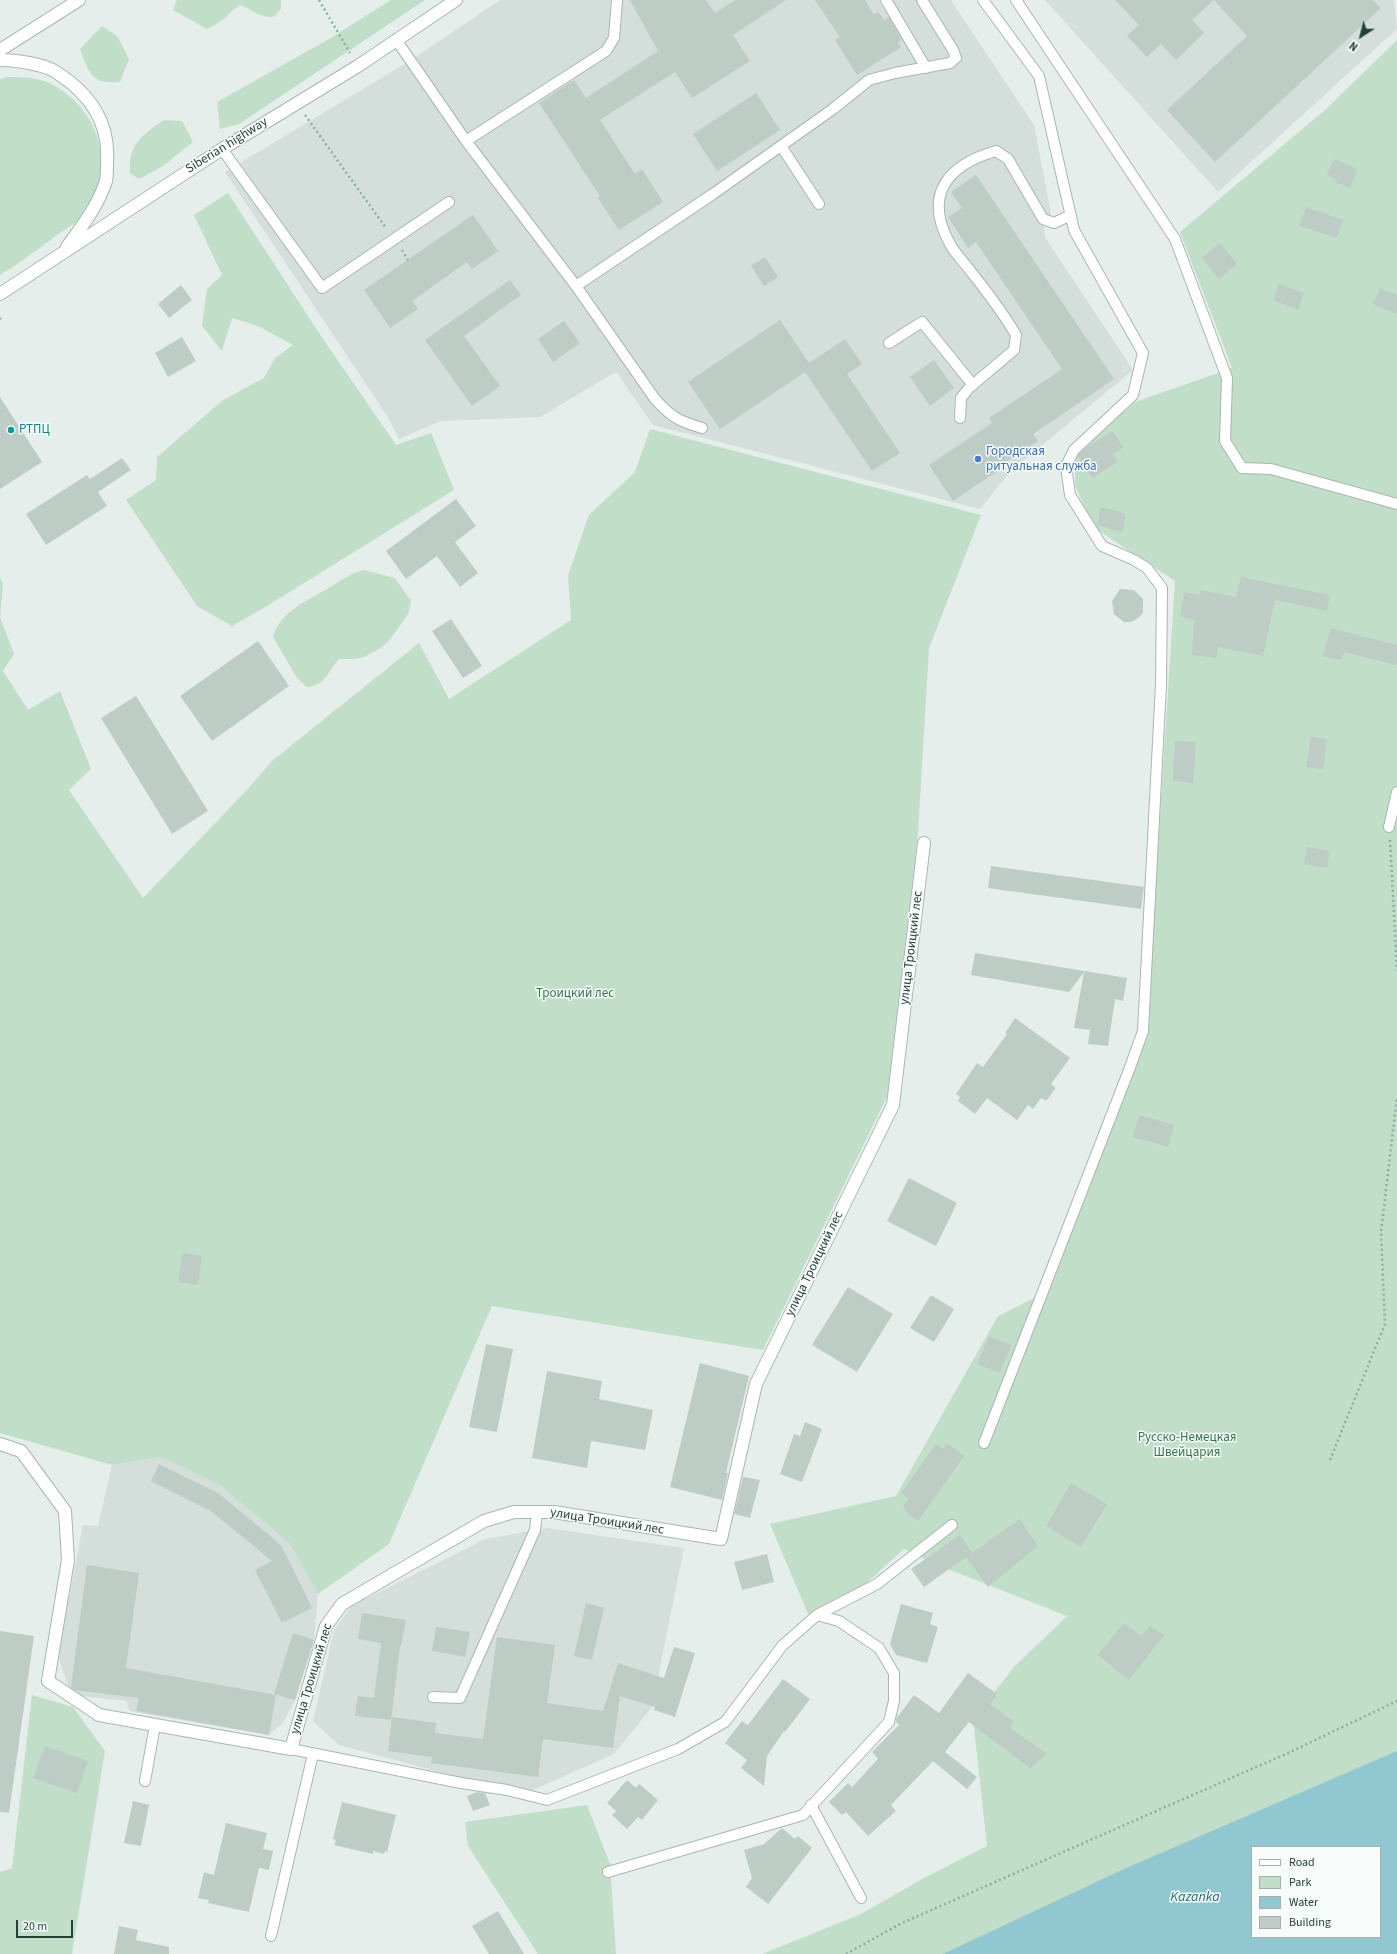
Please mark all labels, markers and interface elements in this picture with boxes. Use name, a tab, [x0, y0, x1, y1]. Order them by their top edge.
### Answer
north arrow	[1341, 16, 1381, 56]
text: N	[1346, 38, 1361, 54]
street label: Siberian highway	[183, 115, 271, 177]
place label: РТПЦ	[19, 422, 50, 438]
marker: РТПЦ	[6, 425, 16, 435]
place label: Городская ритуальная служба	[986, 444, 1097, 475]
marker: Городская ритуальная служба	[973, 454, 983, 464]
street label: улица Троицкий лес	[897, 890, 927, 1006]
park label: Троицкий лес	[536, 986, 614, 1002]
street label: улица Троицкий лес	[783, 1209, 847, 1319]
park label: Русско-Немецкая Швейцария	[1138, 1430, 1236, 1461]
street label: улица Троицкий лес	[549, 1505, 665, 1539]
street label: улица Троицкий лес	[288, 1622, 336, 1736]
legend	[1251, 1846, 1381, 1938]
text: Road	[1289, 1854, 1315, 1871]
text: Park	[1289, 1874, 1311, 1891]
water label: Kazanka	[1170, 1890, 1220, 1906]
text: Water	[1289, 1894, 1318, 1911]
scale bar	[18, 1912, 75, 1938]
text: Building	[1289, 1914, 1331, 1931]
text: 20 m	[23, 1918, 47, 1935]

